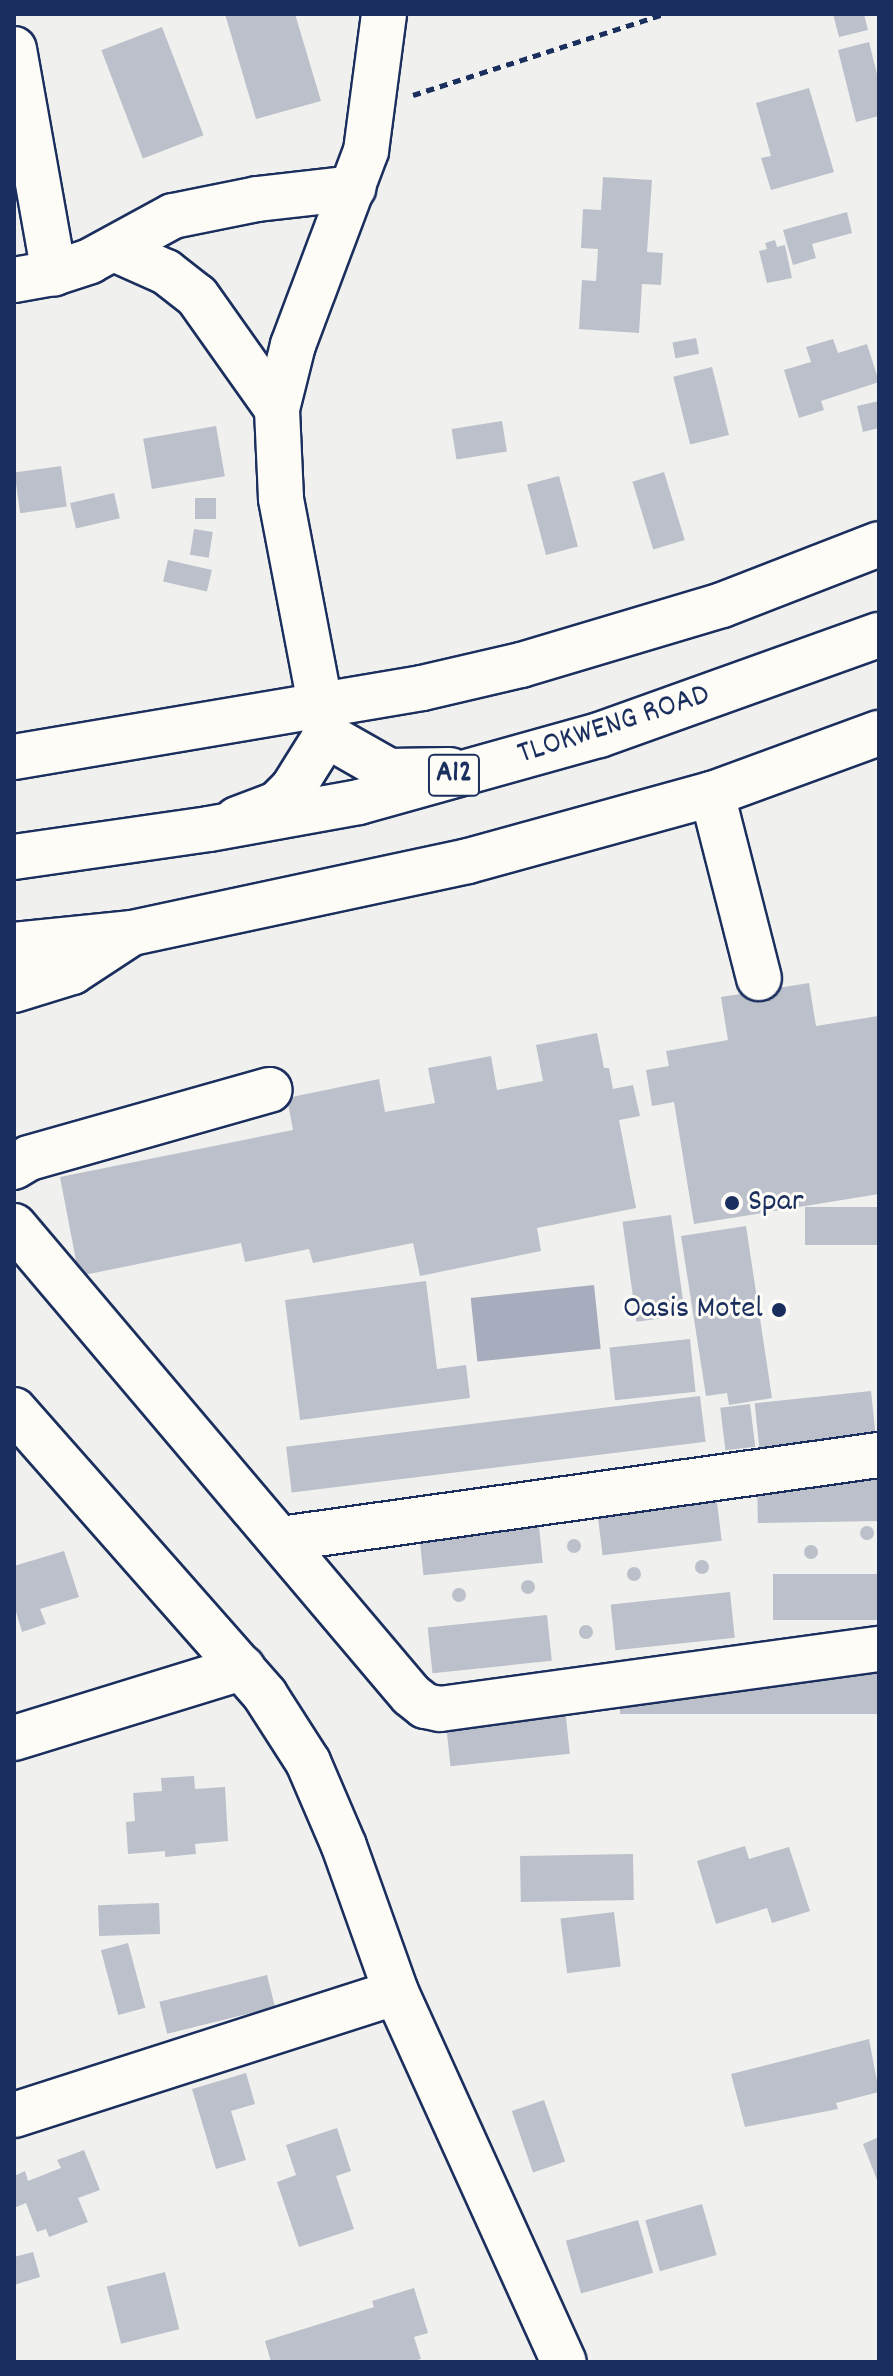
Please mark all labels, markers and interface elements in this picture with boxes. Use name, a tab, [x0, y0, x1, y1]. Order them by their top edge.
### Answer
street label: TLOKWENG ROAD	[513, 677, 715, 775]
road number: A12	[426, 749, 482, 801]
place label: Spar	[748, 1184, 804, 1222]
marker: Spar	[723, 1194, 741, 1212]
place label: Oasis Motel	[623, 1291, 763, 1329]
marker: Oasis Motel	[770, 1301, 788, 1319]

